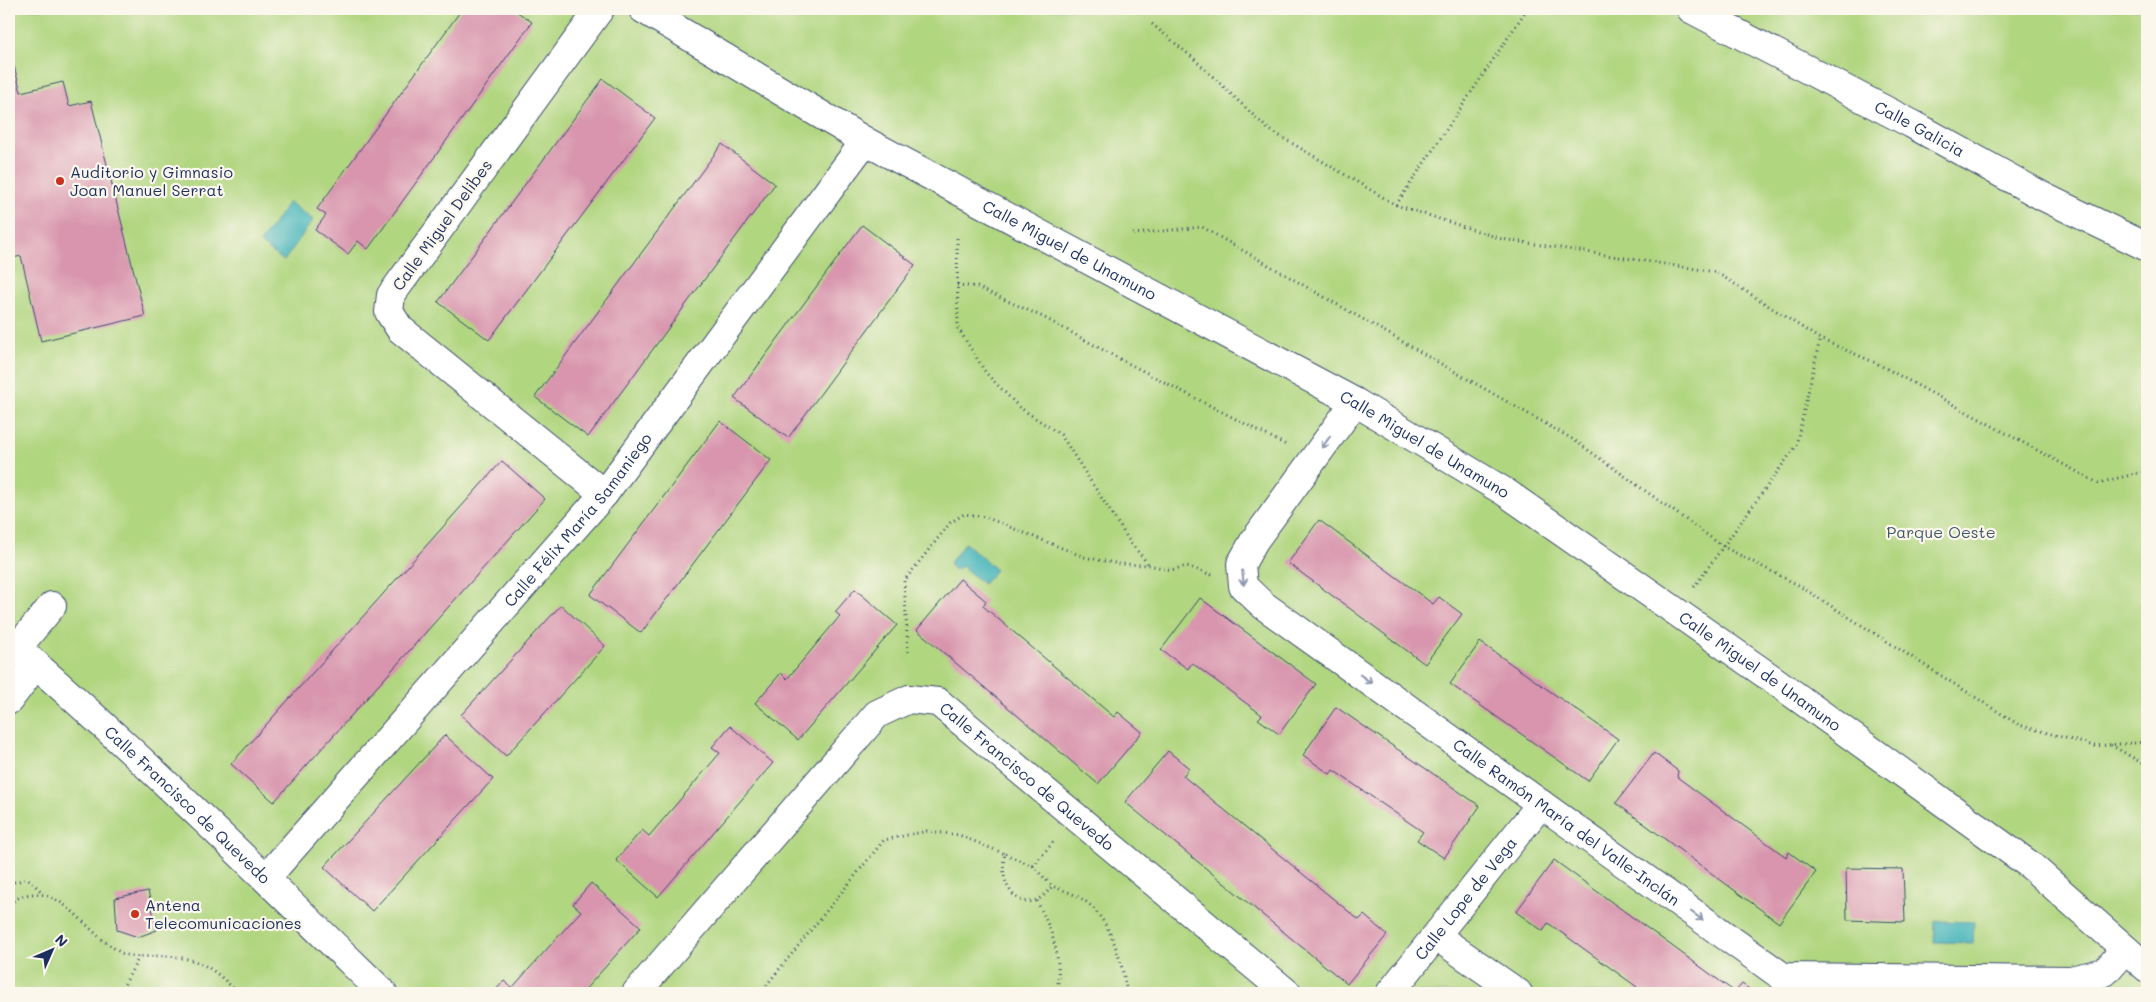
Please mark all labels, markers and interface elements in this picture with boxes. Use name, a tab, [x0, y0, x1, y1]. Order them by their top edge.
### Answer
street label: Calle Galicia	[1871, 95, 1969, 161]
street label: Calle Miguel Delibes	[387, 155, 496, 294]
place label: Auditorio y Gimnasio Joan Manuel Serrat	[70, 161, 233, 200]
marker: Auditorio y Gimnasio Joan Manuel Serrat	[54, 175, 66, 187]
street label: Calle Miguel de Unamuno	[979, 195, 1160, 304]
street label: Calle Miguel de Unamuno	[1337, 385, 1514, 502]
street label: Calle Félix María Samaniego	[499, 428, 656, 611]
one-way arrow	[1321, 435, 1331, 449]
park label: Parque Oeste	[1886, 521, 1996, 542]
one-way arrow	[1238, 569, 1248, 585]
street label: Calle Miguel de Unamuno	[1675, 606, 1846, 735]
one-way arrow	[1359, 674, 1373, 684]
street label: Calle Francisco de Quevedo	[936, 697, 1119, 855]
street label: Calle Francisco de Quevedo	[100, 721, 275, 888]
street label: Calle Ramón María del Valle-Inclán	[1449, 733, 1684, 910]
street label: Calle Lope de Vega	[1410, 832, 1521, 964]
place label: Antena Telecomunicaciones	[145, 894, 302, 933]
marker: Antena Telecomunicaciones	[129, 908, 141, 920]
one-way arrow	[1690, 911, 1704, 921]
north arrow	[28, 924, 78, 974]
text: N	[51, 930, 72, 951]

